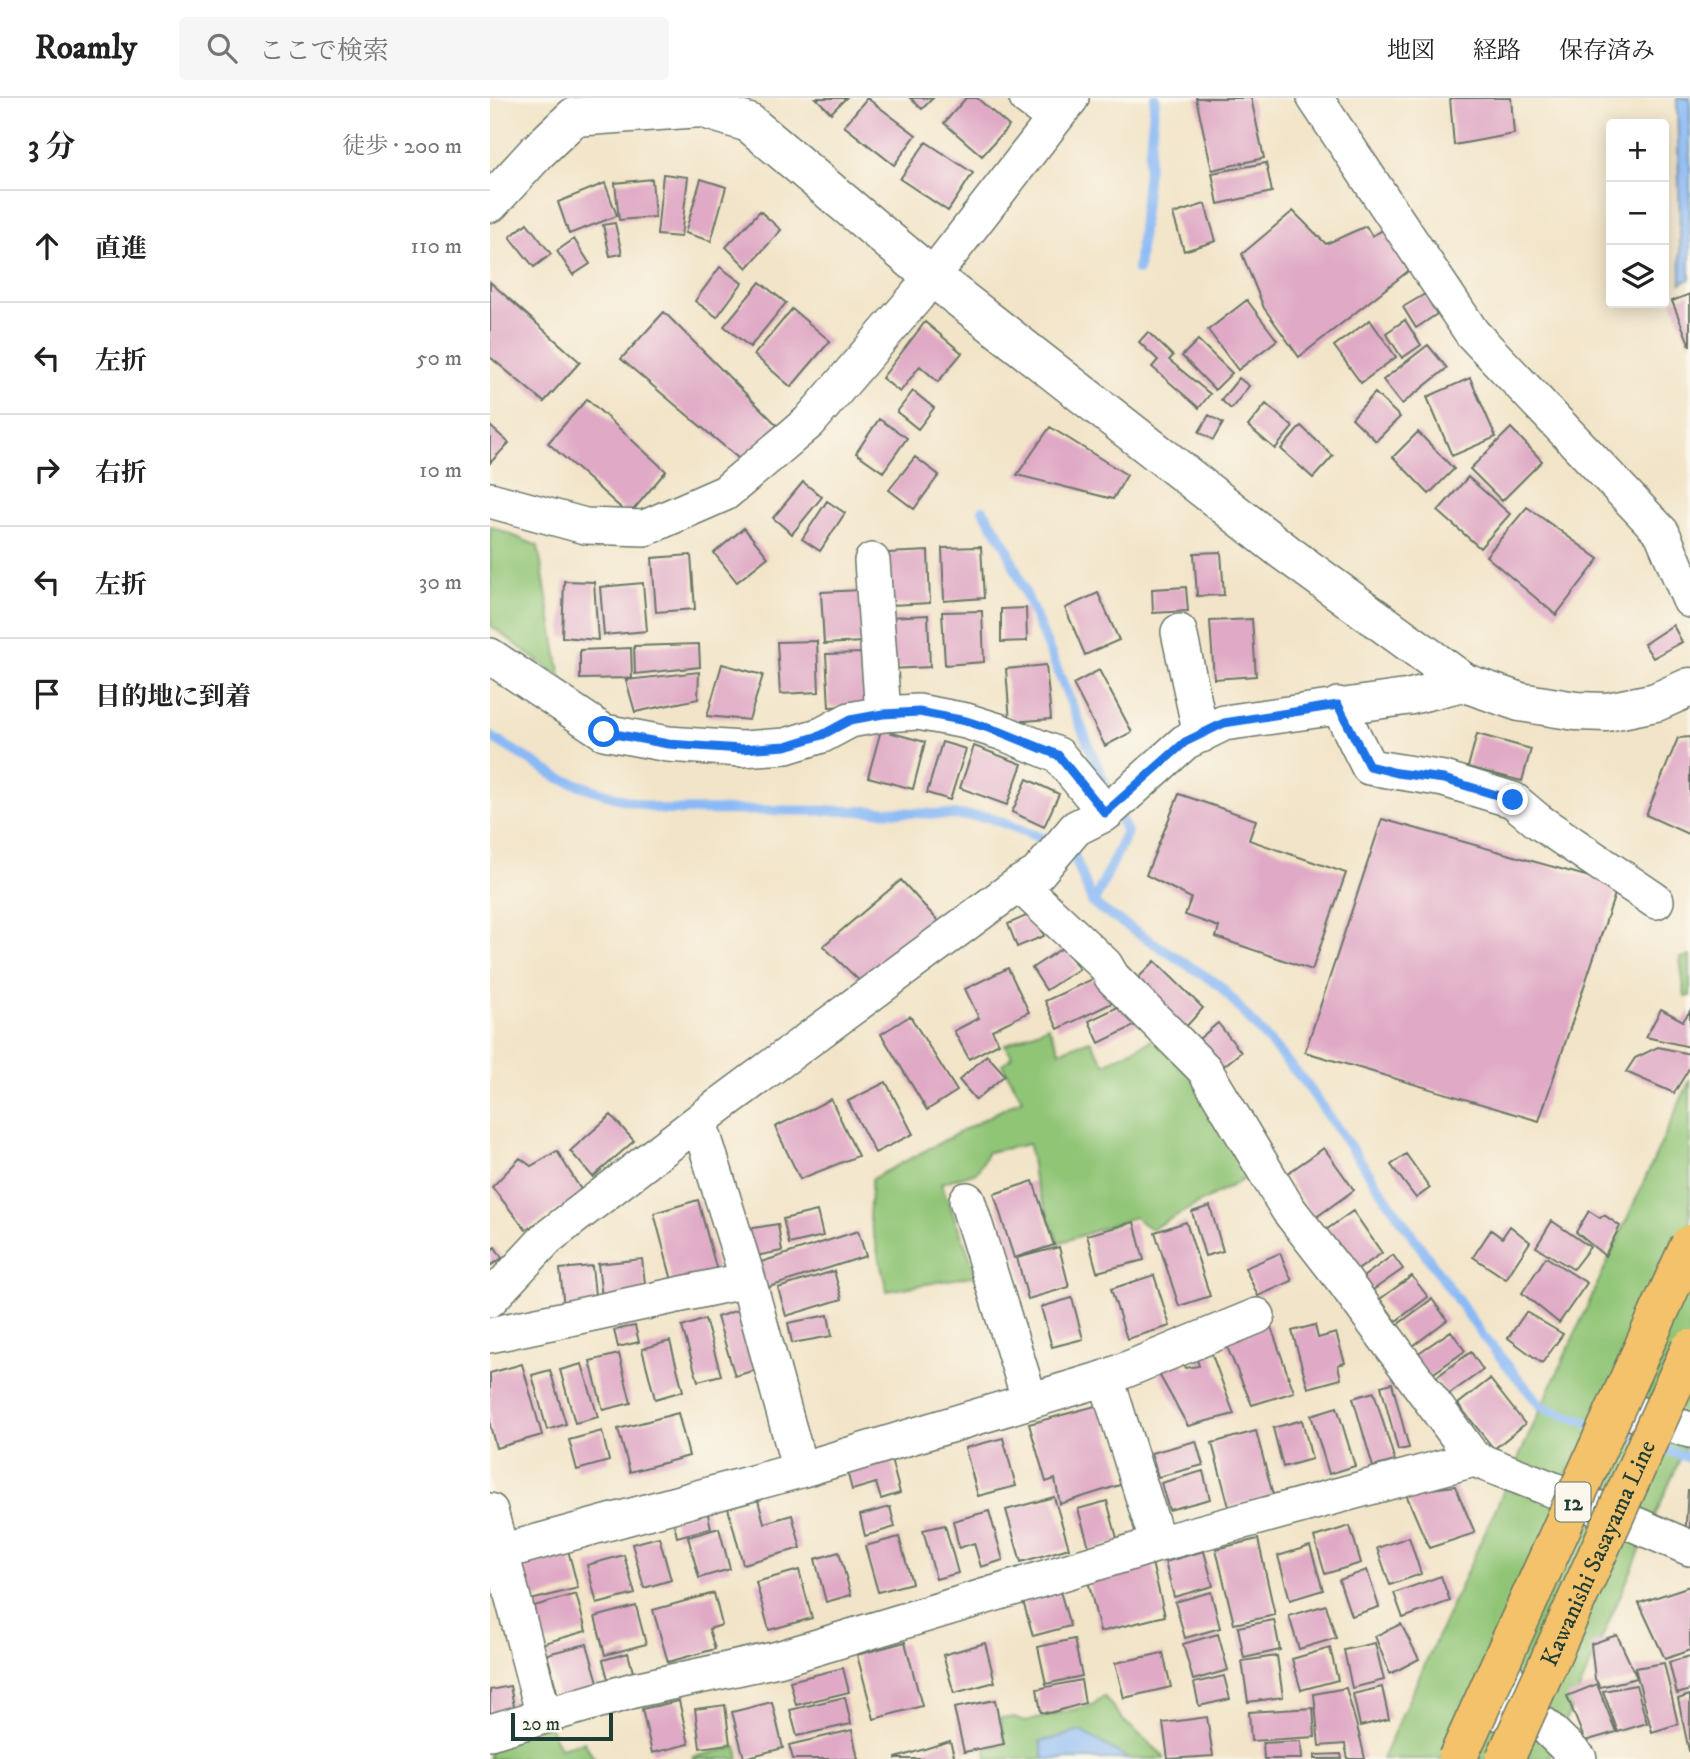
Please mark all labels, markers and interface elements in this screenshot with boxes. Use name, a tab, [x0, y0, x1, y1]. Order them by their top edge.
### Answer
search box	[179, 17, 669, 80]
text: Roamly	[35, 28, 137, 69]
icon: search	[203, 29, 241, 67]
text: ここで検索	[259, 35, 389, 68]
text: 地図	[1387, 36, 1435, 66]
text: 経路	[1473, 36, 1521, 66]
text: 保存済み	[1559, 36, 1655, 66]
map controls	[1606, 119, 1669, 308]
button: +	[1606, 119, 1669, 182]
text: 3 分	[28, 129, 76, 166]
text: 徒歩 · 200 m	[342, 132, 462, 161]
button: −	[1606, 182, 1669, 245]
icon: ahead	[28, 227, 66, 265]
text: 110 m	[411, 232, 462, 261]
text: 直進	[95, 233, 147, 266]
button: layers	[1606, 245, 1669, 308]
icon: left	[28, 339, 66, 377]
text: 50 m	[416, 344, 462, 373]
text: 左折	[95, 345, 147, 378]
icon: right	[28, 451, 66, 489]
text: 10 m	[419, 456, 462, 485]
text: 右折	[95, 457, 147, 490]
icon: left	[28, 563, 66, 601]
text: 30 m	[419, 568, 462, 597]
text: 左折	[95, 569, 147, 602]
icon: arrive	[28, 675, 66, 713]
text: 目的地に到着	[95, 681, 251, 714]
route start	[588, 716, 619, 747]
route end	[1497, 784, 1528, 815]
street label: Kawanishi Sasayama Line	[1535, 1436, 1663, 1671]
road number: 12	[1556, 1483, 1590, 1522]
scale bar	[511, 1710, 612, 1742]
text: 20 m	[522, 1713, 560, 1736]

